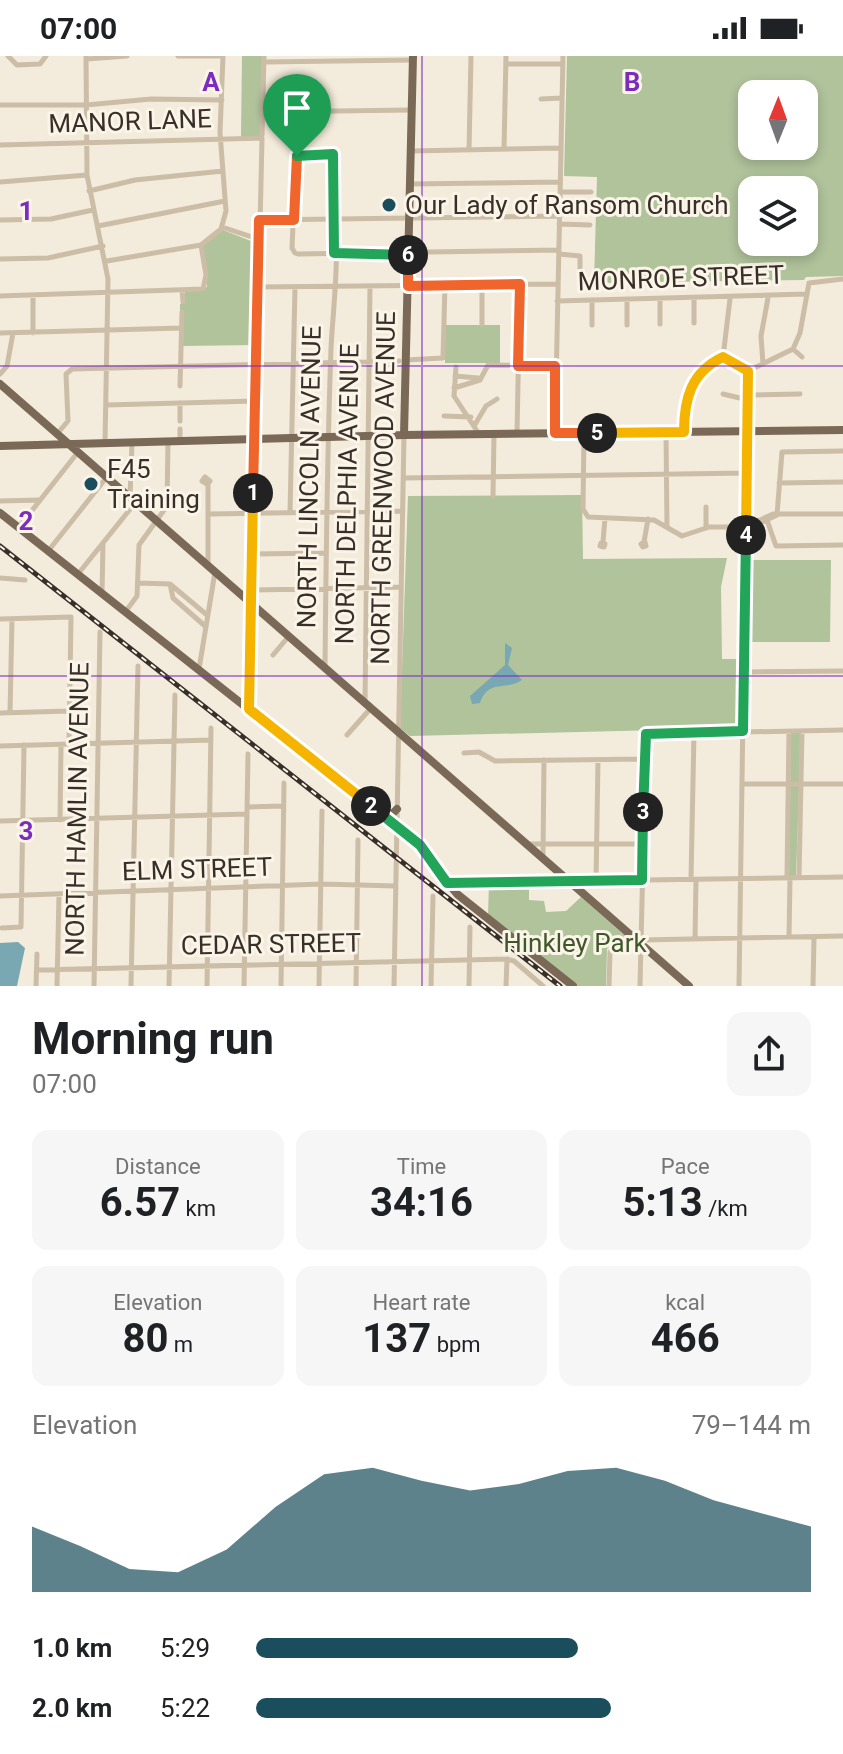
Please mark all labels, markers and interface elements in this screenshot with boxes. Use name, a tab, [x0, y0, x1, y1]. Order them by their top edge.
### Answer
text: 07:00	[40, 11, 117, 46]
text: A	[202, 67, 220, 97]
text: B	[624, 67, 640, 97]
pin	[263, 74, 331, 156]
north arrow	[738, 80, 818, 160]
map controls	[738, 80, 818, 256]
icon: arrive	[275, 86, 319, 130]
street label: MANOR LANE	[48, 103, 212, 139]
button: layers	[738, 176, 818, 256]
place label: Our Lady of Ransom Church	[405, 190, 728, 220]
text: 1	[19, 196, 33, 226]
marker: Our Lady of Ransom Church	[380, 196, 398, 214]
pin: 6	[388, 235, 428, 275]
text: 6	[402, 242, 414, 267]
street label: MONROE STREET	[577, 259, 785, 297]
street label: NORTH GREENWOOD AVENUE	[365, 311, 401, 665]
street label: NORTH LINCOLN AVENUE	[291, 325, 327, 629]
street label: NORTH DELPHIA AVENUE	[329, 343, 365, 645]
pin: 5	[577, 413, 617, 453]
text: 5	[591, 420, 603, 445]
place label: F45 Training	[107, 454, 200, 514]
pin: 1	[233, 473, 273, 513]
marker: F45 Training	[82, 475, 100, 493]
text: 1	[247, 480, 259, 505]
text: 2	[19, 506, 33, 536]
pin: 4	[726, 515, 766, 555]
text: 4	[740, 522, 752, 547]
street label: NORTH HAMLIN AVENUE	[59, 662, 95, 956]
pin: 2	[351, 786, 391, 826]
pin: 3	[623, 792, 663, 832]
text: 2	[365, 793, 377, 818]
text: 3	[637, 799, 649, 824]
text: 3	[19, 816, 33, 846]
street label: ELM STREET	[121, 851, 273, 887]
street label: CEDAR STREET	[181, 927, 361, 961]
park label: Hinkley Park	[503, 928, 648, 958]
button: share	[727, 1012, 811, 1096]
text: Morning run	[32, 1013, 274, 1065]
text: 07:00	[32, 1069, 97, 1099]
text: Distance	[115, 1154, 201, 1179]
text: Time	[397, 1154, 446, 1179]
text: Pace	[661, 1154, 710, 1179]
text: 6.57	[100, 1179, 180, 1226]
text: 34:16	[370, 1179, 473, 1226]
text: 5:13	[623, 1179, 703, 1226]
text: km	[180, 1196, 216, 1221]
text: /km	[703, 1196, 748, 1221]
text: Elevation	[113, 1290, 202, 1315]
text: Heart rate	[373, 1290, 470, 1315]
text: kcal	[665, 1290, 705, 1315]
text: 80	[123, 1315, 168, 1362]
text: 137	[362, 1315, 431, 1362]
text: 466	[651, 1315, 720, 1362]
text: m	[168, 1332, 193, 1357]
text: bpm	[431, 1332, 481, 1357]
text: Elevation	[32, 1410, 137, 1440]
text: 79–144 m	[692, 1410, 811, 1440]
text: 1.0 km	[32, 1633, 112, 1663]
text: 5:29	[160, 1633, 210, 1663]
text: 2.0 km	[32, 1693, 112, 1723]
text: 5:22	[160, 1693, 210, 1723]

